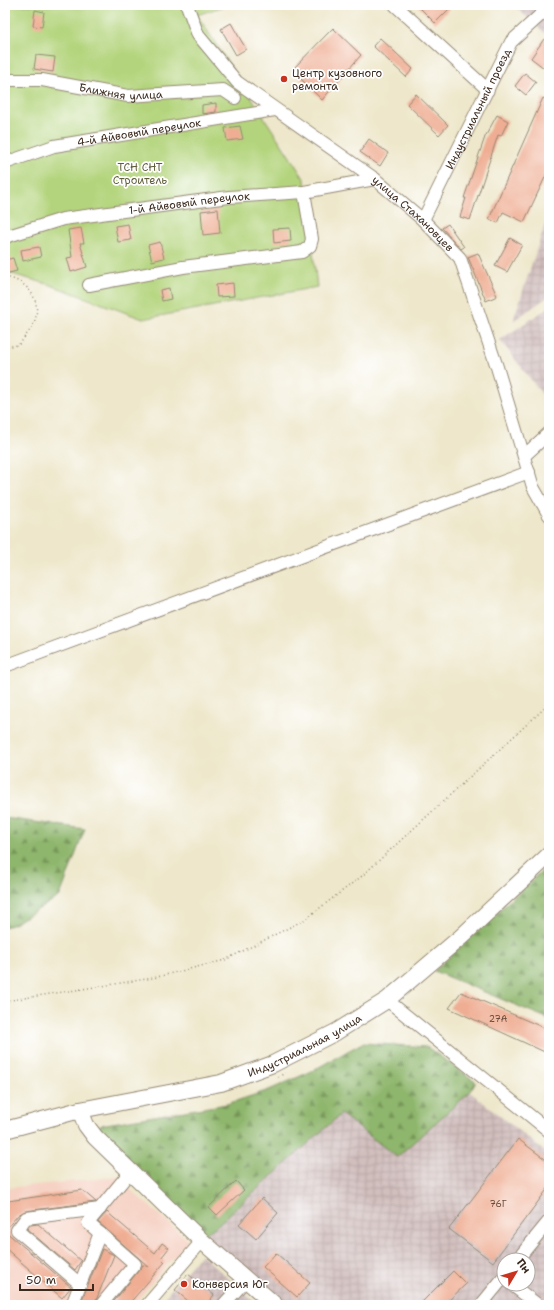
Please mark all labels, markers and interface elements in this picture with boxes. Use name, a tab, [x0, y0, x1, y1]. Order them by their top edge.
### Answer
street label: Индустриальный проезд	[442, 46, 514, 172]
place label: Центр кузовного ремонта	[292, 66, 383, 94]
marker: Центр кузовного ремонта	[279, 74, 289, 84]
street label: Ближняя улица	[78, 80, 163, 104]
street label: 4-й Айвовый переулок	[76, 115, 202, 150]
park label: ТСН СНТ Строитель	[113, 160, 168, 188]
street label: улица Стахановцев	[369, 172, 457, 255]
street label: 1-й Айвовый переулок	[128, 188, 250, 218]
street label: Индустриальная улица	[245, 1010, 365, 1080]
house number: 27А	[489, 1013, 508, 1025]
house number: 76Г	[489, 1198, 507, 1210]
north arrow	[496, 1252, 536, 1292]
text: Пн	[513, 1256, 534, 1276]
scale bar	[20, 1266, 93, 1292]
text: 50 m	[26, 1272, 56, 1288]
place label: Конверсия Юг	[192, 1277, 268, 1292]
marker: Конверсия Юг	[179, 1279, 189, 1289]

